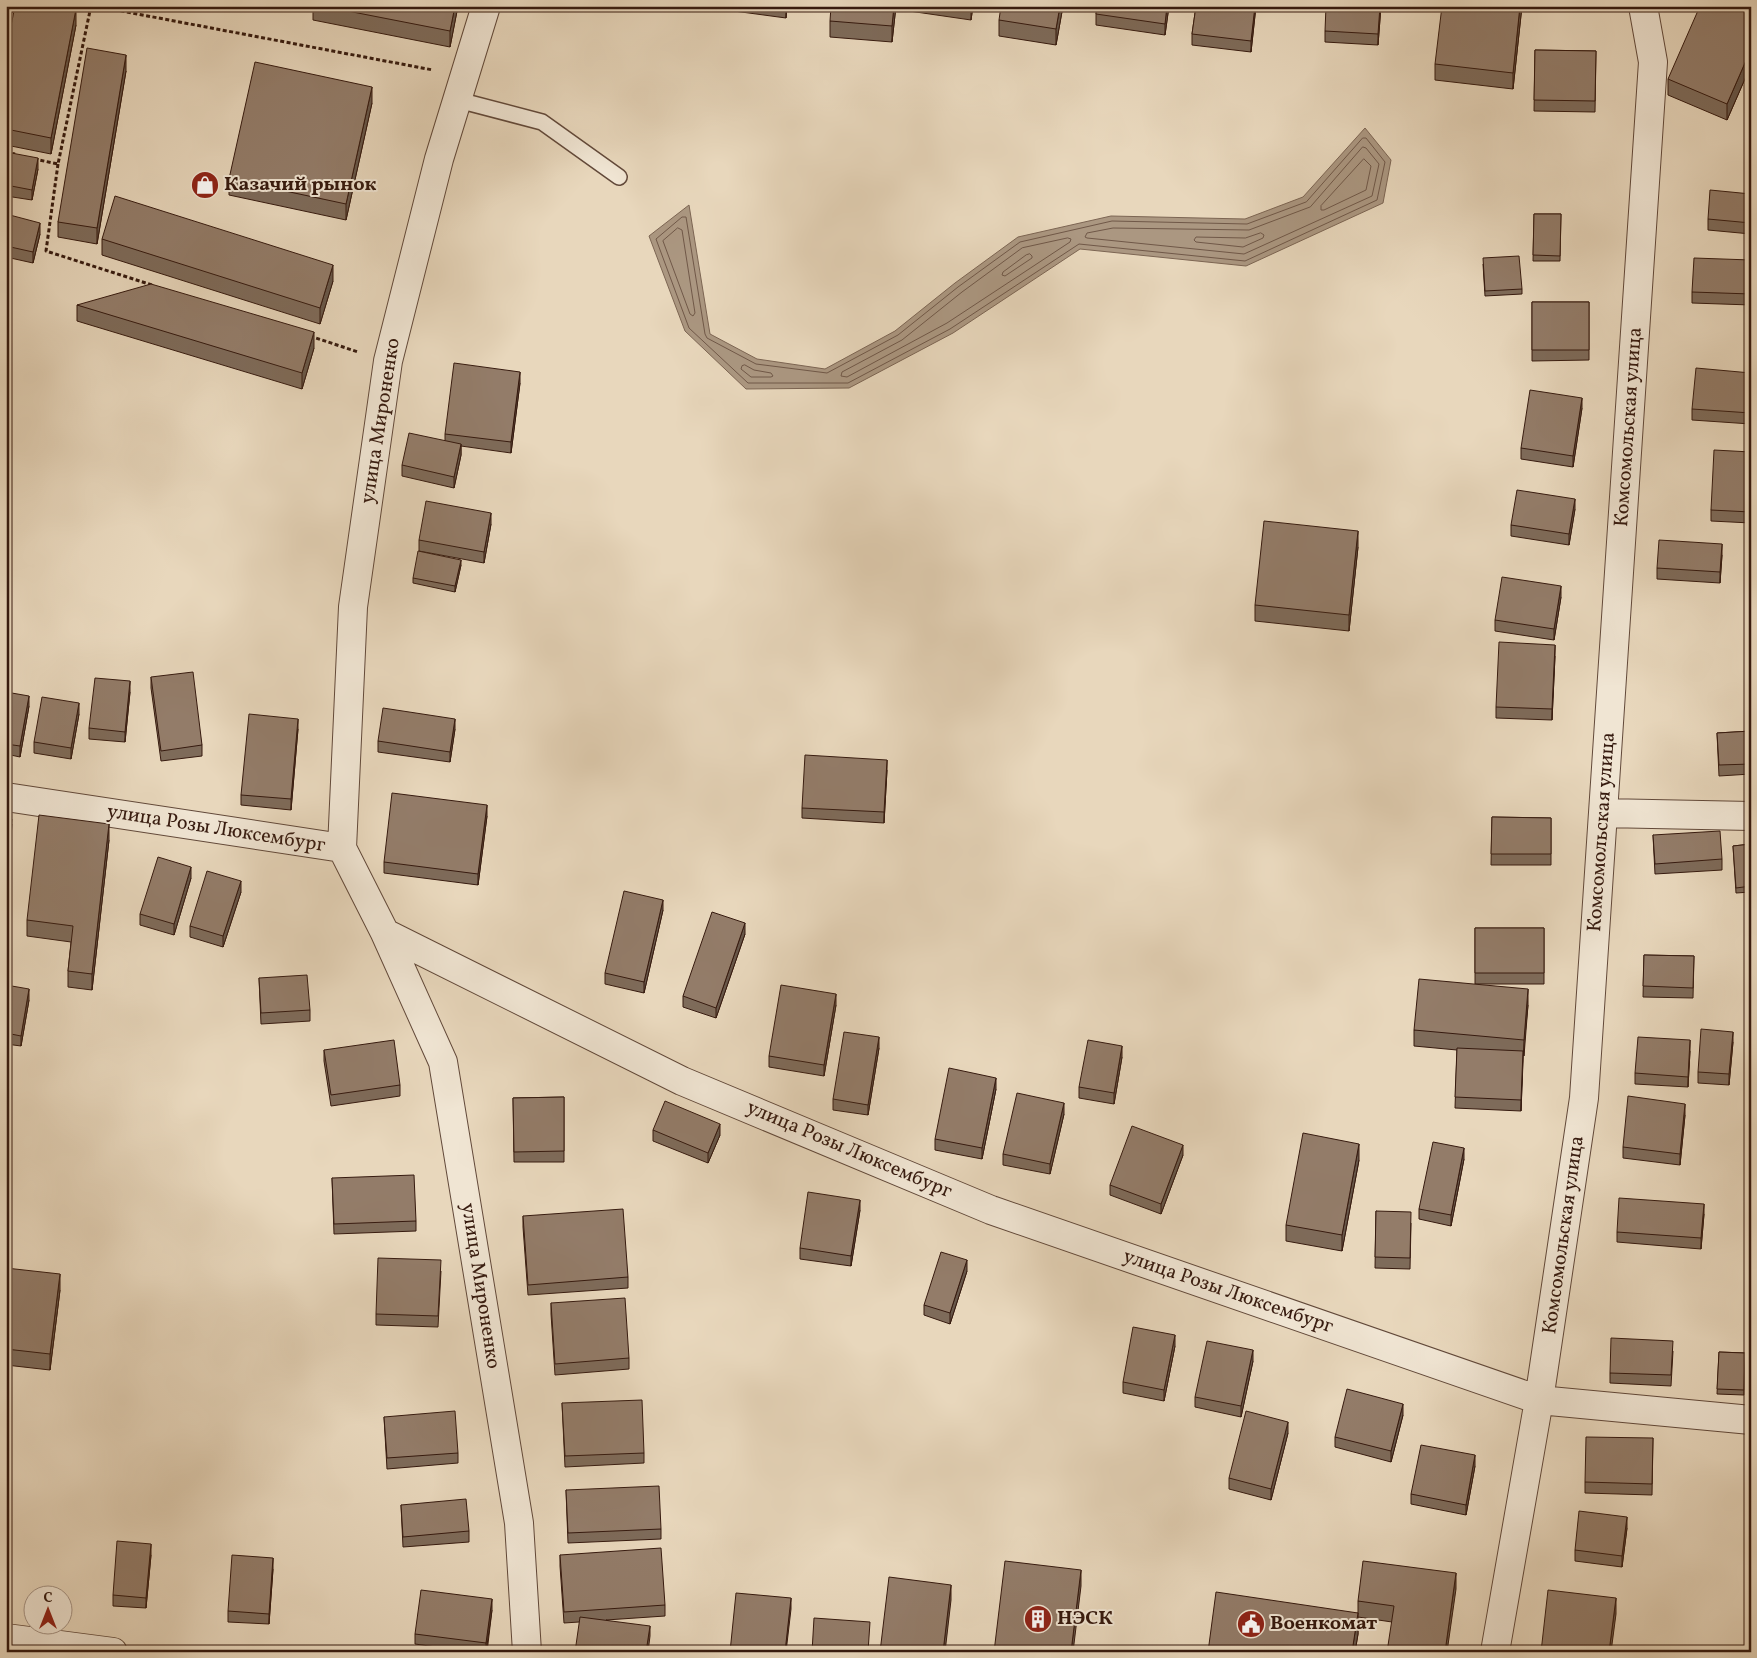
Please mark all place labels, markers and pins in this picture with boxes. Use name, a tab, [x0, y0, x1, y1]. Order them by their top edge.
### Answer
shop icon: Казачий рынок	[190, 170, 220, 200]
place label: Казачий рынок	[224, 171, 377, 199]
building icon: НЭСК	[1023, 1604, 1053, 1634]
place label: НЭСК	[1057, 1605, 1113, 1633]
public building icon: Военкомат	[1236, 1609, 1266, 1639]
place label: Военкомат	[1270, 1610, 1377, 1638]

